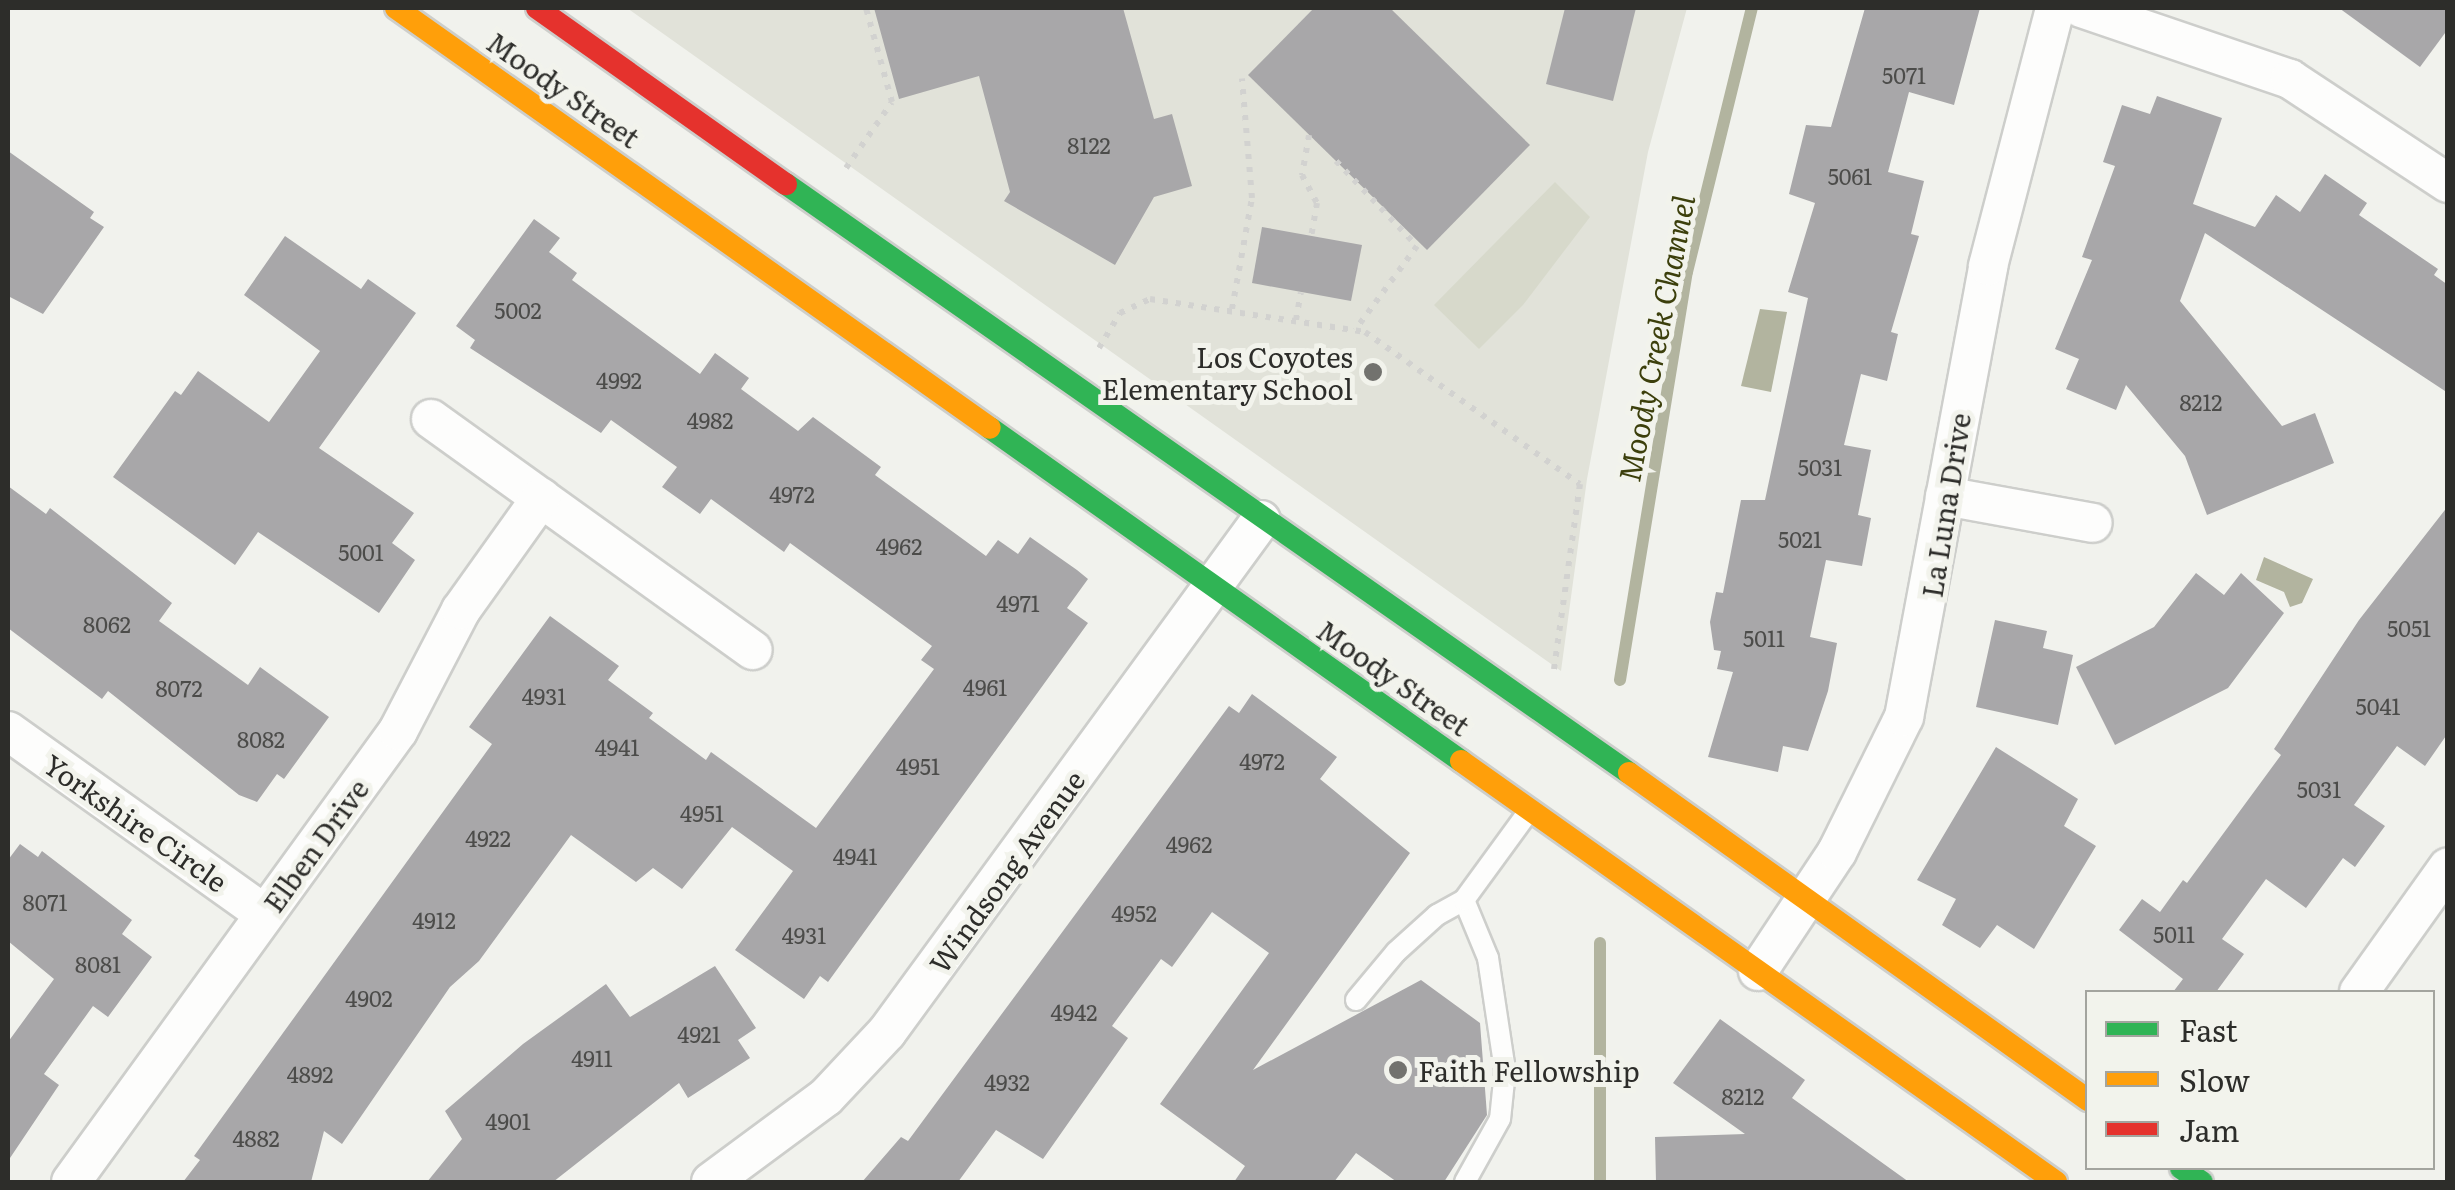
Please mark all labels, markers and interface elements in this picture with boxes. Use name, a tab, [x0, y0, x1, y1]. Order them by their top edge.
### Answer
street label: Moody Street	[481, 24, 647, 154]
house number: 5071	[1882, 62, 1926, 88]
house number: 8122	[1067, 132, 1111, 158]
house number: 5061	[1828, 163, 1872, 189]
water label: Moody Creek Channel	[1610, 192, 1700, 484]
house number: 5002	[494, 297, 542, 323]
place label: Los Coyotes Elementary School	[1102, 339, 1353, 405]
marker: Los Coyotes Elementary School	[1362, 361, 1384, 383]
house number: 4992	[596, 367, 642, 393]
house number: 8212	[2179, 389, 2223, 415]
house number: 4982	[687, 407, 733, 433]
street label: La Luna Drive	[1914, 410, 1976, 600]
house number: 5031	[1798, 454, 1842, 480]
house number: 4972	[769, 481, 815, 507]
house number: 5021	[1778, 526, 1822, 552]
house number: 4962	[876, 533, 922, 559]
house number: 5001	[338, 539, 384, 565]
house number: 4971	[996, 590, 1040, 616]
house number: 8062	[83, 611, 131, 637]
street label: Moody Street	[1311, 612, 1477, 742]
house number: 5051	[2387, 615, 2431, 641]
house number: 5011	[1743, 625, 1785, 651]
house number: 4961	[963, 674, 1007, 700]
house number: 8072	[155, 675, 203, 701]
house number: 4931	[522, 683, 566, 709]
house number: 5041	[2356, 693, 2400, 719]
house number: 8082	[237, 726, 285, 752]
house number: 4941	[595, 734, 639, 760]
street label: Yorkshire Circle	[38, 746, 234, 898]
house number: 4972	[1239, 748, 1285, 774]
house number: 4951	[896, 753, 940, 779]
street label: Windsong Avenue	[921, 763, 1091, 979]
street label: Elben Drive	[256, 772, 374, 918]
house number: 5031	[2297, 776, 2341, 802]
house number: 4951	[680, 800, 724, 826]
house number: 4922	[465, 825, 511, 851]
house number: 4962	[1166, 831, 1212, 857]
house number: 4941	[833, 843, 877, 869]
house number: 8071	[23, 889, 67, 915]
house number: 4952	[1111, 900, 1157, 926]
house number: 4912	[412, 907, 456, 933]
house number: 5011	[2153, 921, 2195, 947]
house number: 4931	[782, 922, 826, 948]
house number: 8081	[75, 951, 121, 977]
house number: 4902	[345, 985, 393, 1011]
legend	[2085, 990, 2435, 1170]
house number: 4942	[1051, 999, 1097, 1025]
text: Fast	[2179, 1007, 2238, 1051]
house number: 4921	[677, 1021, 721, 1047]
house number: 4911	[571, 1045, 613, 1071]
place label: Faith Fellowship	[1418, 1053, 1640, 1087]
text: Slow	[2179, 1057, 2250, 1101]
marker: Faith Fellowship	[1387, 1059, 1409, 1081]
house number: 4892	[287, 1061, 333, 1087]
house number: 4932	[984, 1069, 1030, 1095]
house number: 8212	[1721, 1083, 1765, 1109]
text: Jam	[2179, 1107, 2239, 1151]
house number: 4901	[485, 1108, 531, 1134]
house number: 4882	[232, 1125, 280, 1151]

